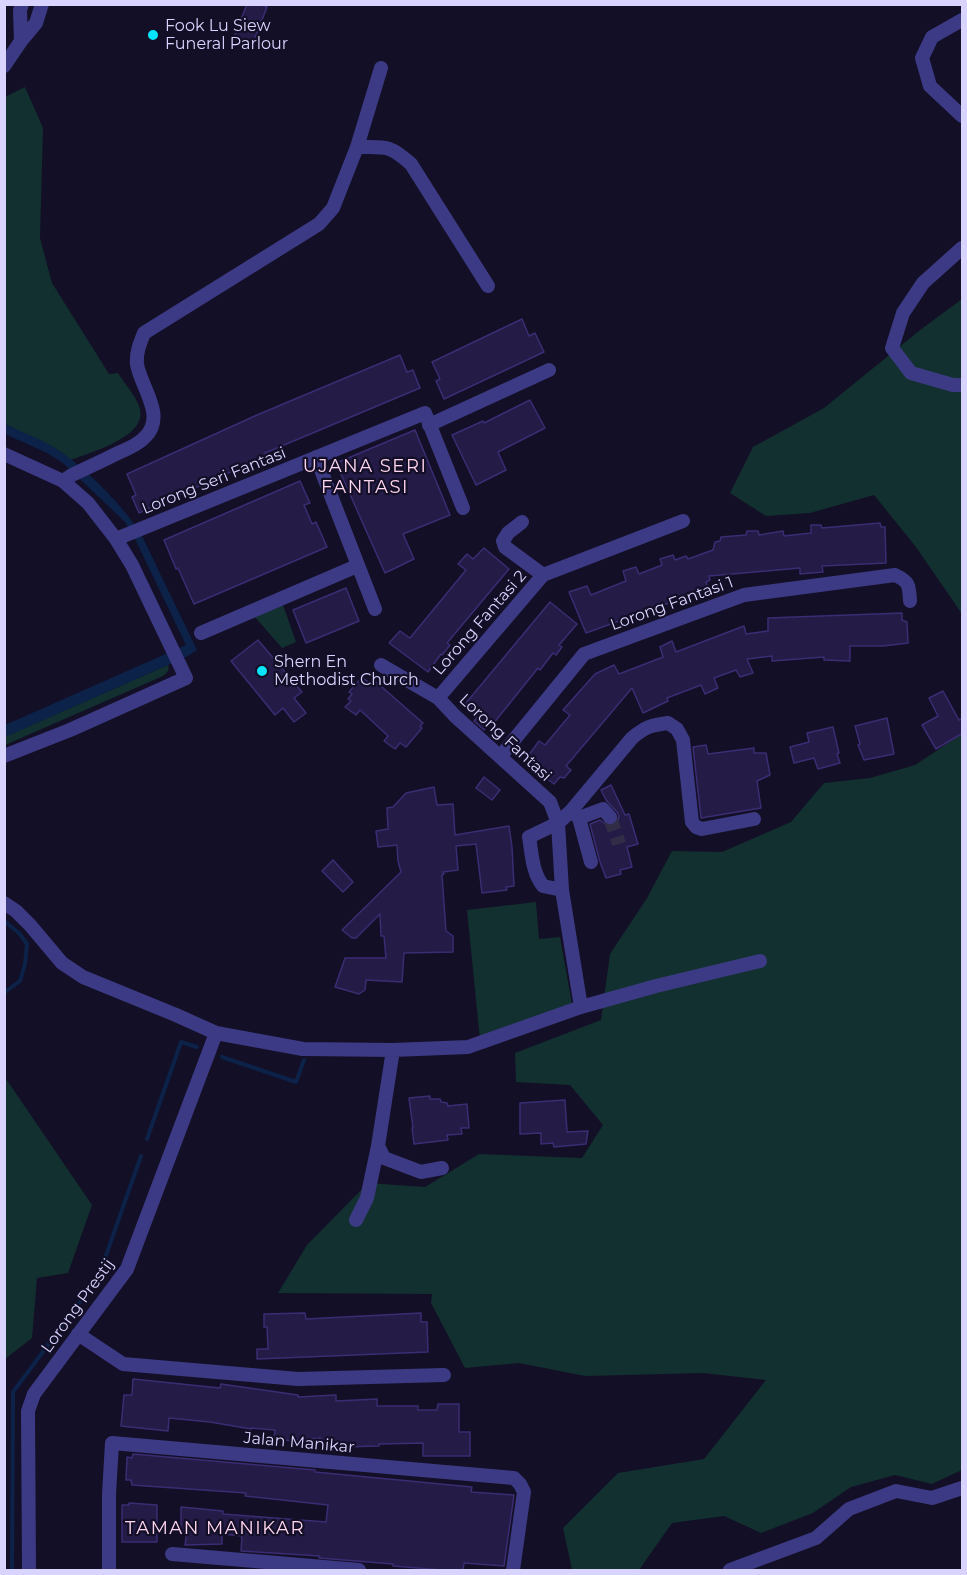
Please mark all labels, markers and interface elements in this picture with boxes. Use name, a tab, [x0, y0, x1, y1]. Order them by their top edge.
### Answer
place label: Fook Lu Siew Funeral Parlour	[165, 16, 288, 54]
marker: Fook Lu Siew Funeral Parlour	[146, 28, 160, 42]
street label: Lorong Seri Fantasi	[139, 443, 289, 519]
district label: UJANA SERI FANTASI	[303, 456, 427, 498]
street label: Lorong Fantasi 2	[429, 567, 531, 679]
street label: Lorong Fantasi 1	[608, 573, 736, 635]
place label: Shern En Methodist Church	[274, 652, 419, 690]
marker: Shern En Methodist Church	[255, 664, 269, 678]
street label: Lorong Fantasi	[455, 690, 555, 786]
street label: Lorong Prestij	[37, 1255, 119, 1357]
street label: Jalan Manikar	[243, 1429, 355, 1457]
district label: TAMAN MANIKAR	[125, 1518, 305, 1540]

